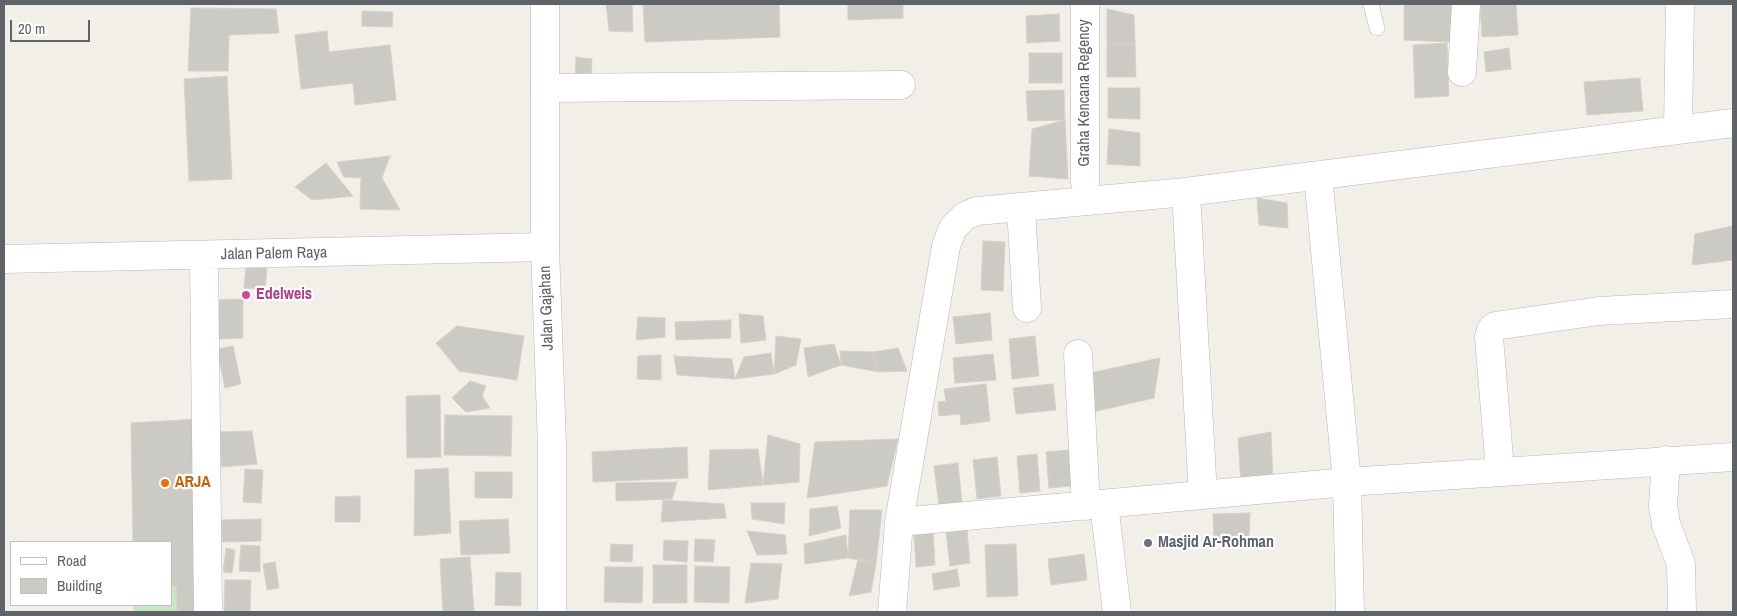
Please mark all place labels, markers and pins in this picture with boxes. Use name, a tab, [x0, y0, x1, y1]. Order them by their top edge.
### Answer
place label: Edelweis	[256, 285, 312, 305]
marker: Edelweis	[240, 289, 252, 301]
place label: ARJA	[175, 473, 211, 493]
marker: ARJA	[159, 477, 171, 489]
place label: Masjid Ar-Rohman	[1158, 533, 1274, 553]
marker: Masjid Ar-Rohman	[1142, 537, 1154, 549]

